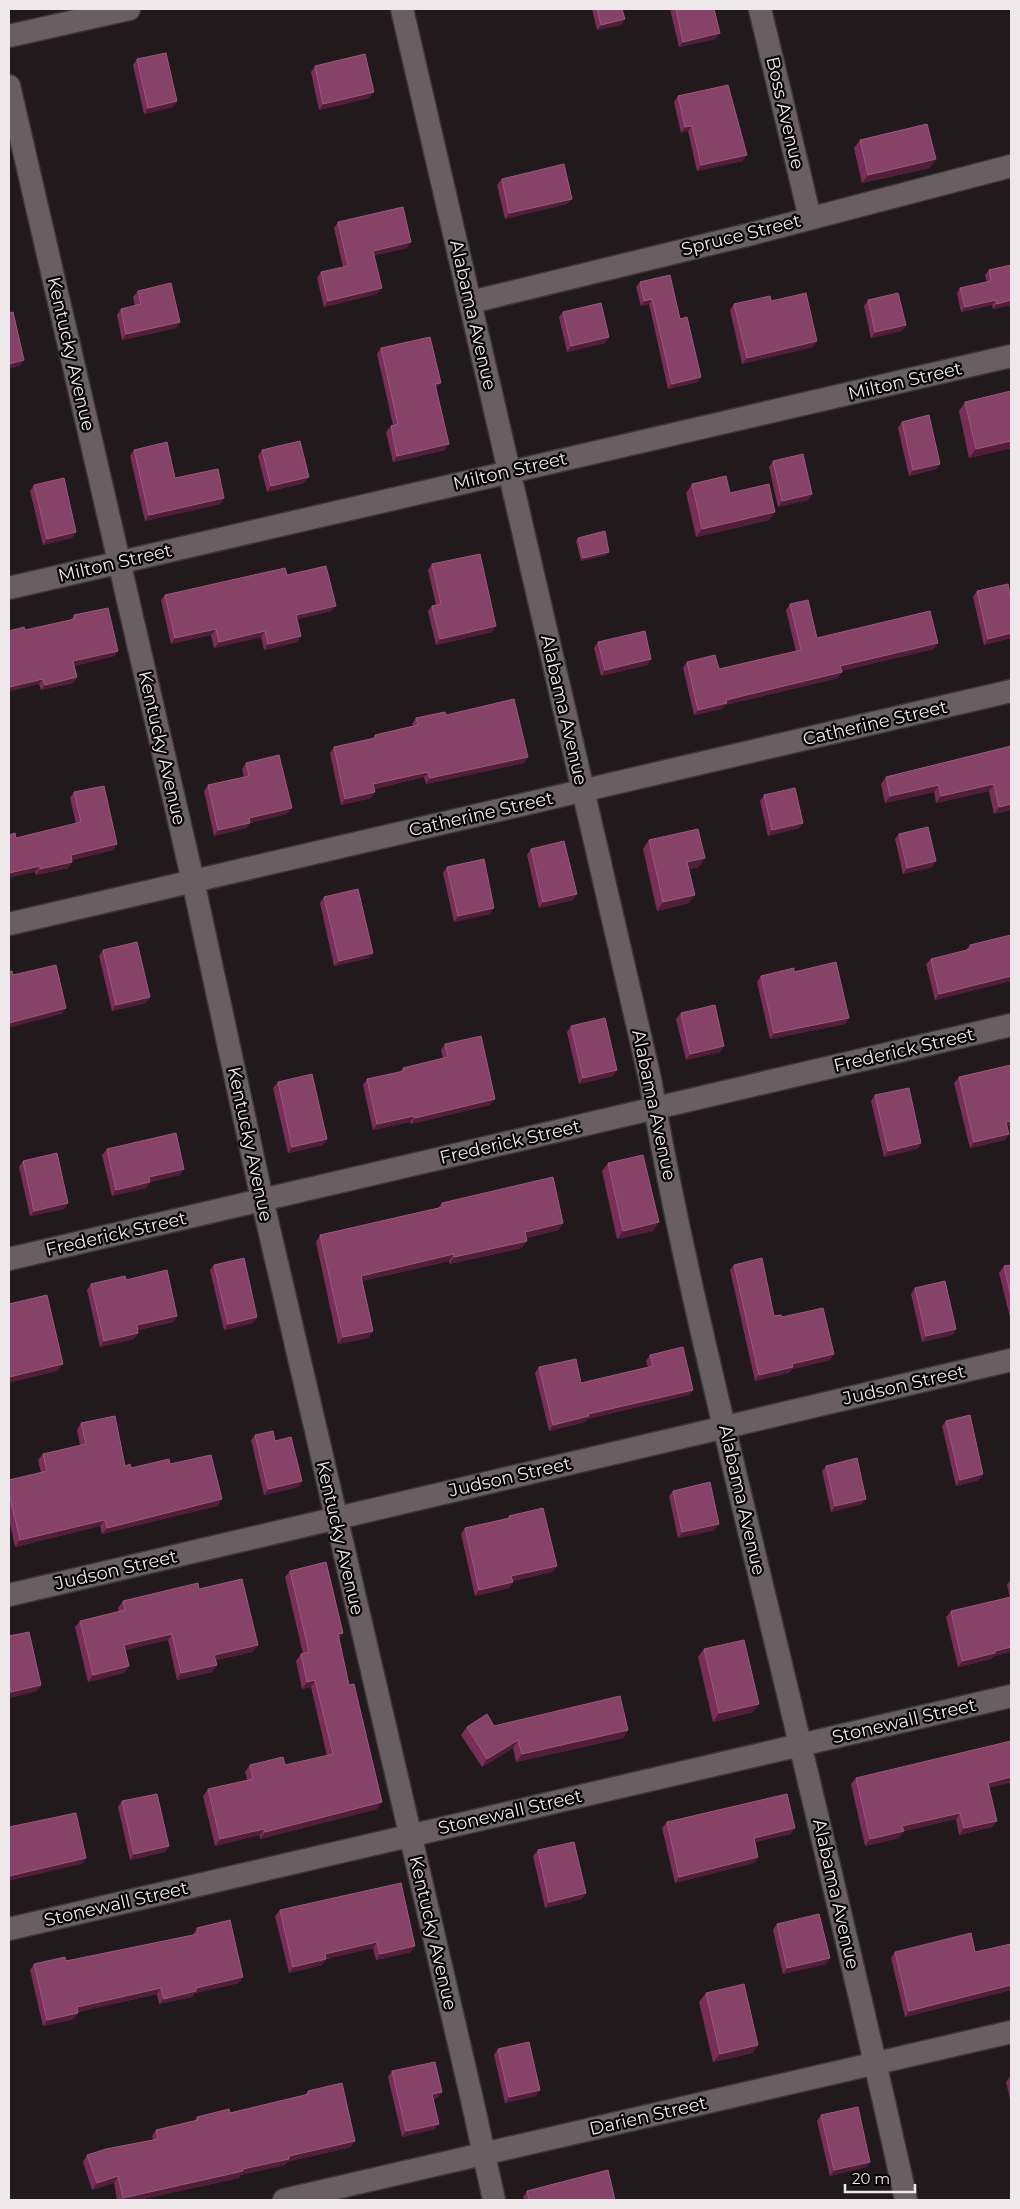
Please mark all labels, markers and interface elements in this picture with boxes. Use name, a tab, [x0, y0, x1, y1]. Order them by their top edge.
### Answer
street label: Boss Avenue	[761, 54, 809, 172]
street label: Spruce Street	[679, 209, 803, 261]
street label: Alabama Avenue	[445, 238, 501, 392]
street label: Kentucky Avenue	[43, 275, 99, 433]
street label: Milton Street	[846, 357, 964, 405]
street label: Milton Street	[451, 447, 569, 495]
street label: Milton Street	[56, 539, 174, 587]
street label: Alabama Avenue	[536, 633, 592, 787]
street label: Kentucky Avenue	[134, 669, 190, 827]
street label: Catherine Street	[801, 696, 949, 750]
street label: Catherine Street	[407, 787, 555, 841]
street label: Frederick Street	[831, 1023, 977, 1077]
street label: Alabama Avenue	[627, 1028, 681, 1182]
street label: Kentucky Avenue	[223, 1065, 277, 1223]
street label: Frederick Street	[437, 1115, 583, 1169]
street label: Frederick Street	[43, 1207, 189, 1261]
street label: Judson Street	[840, 1360, 967, 1410]
street label: Alabama Avenue	[714, 1423, 770, 1577]
street label: Judson Street	[446, 1452, 573, 1502]
street label: Kentucky Avenue	[312, 1459, 368, 1617]
street label: Judson Street	[52, 1545, 179, 1595]
street label: Stonewall Street	[830, 1694, 978, 1748]
street label: Stonewall Street	[436, 1785, 584, 1839]
street label: Alabama Avenue	[808, 1817, 864, 1971]
street label: Kentucky Avenue	[405, 1854, 461, 2012]
street label: Stonewall Street	[42, 1877, 190, 1931]
street label: Darien Street	[587, 2092, 709, 2140]
scale bar	[845, 2162, 915, 2194]
text: 20 m	[852, 2169, 890, 2188]

